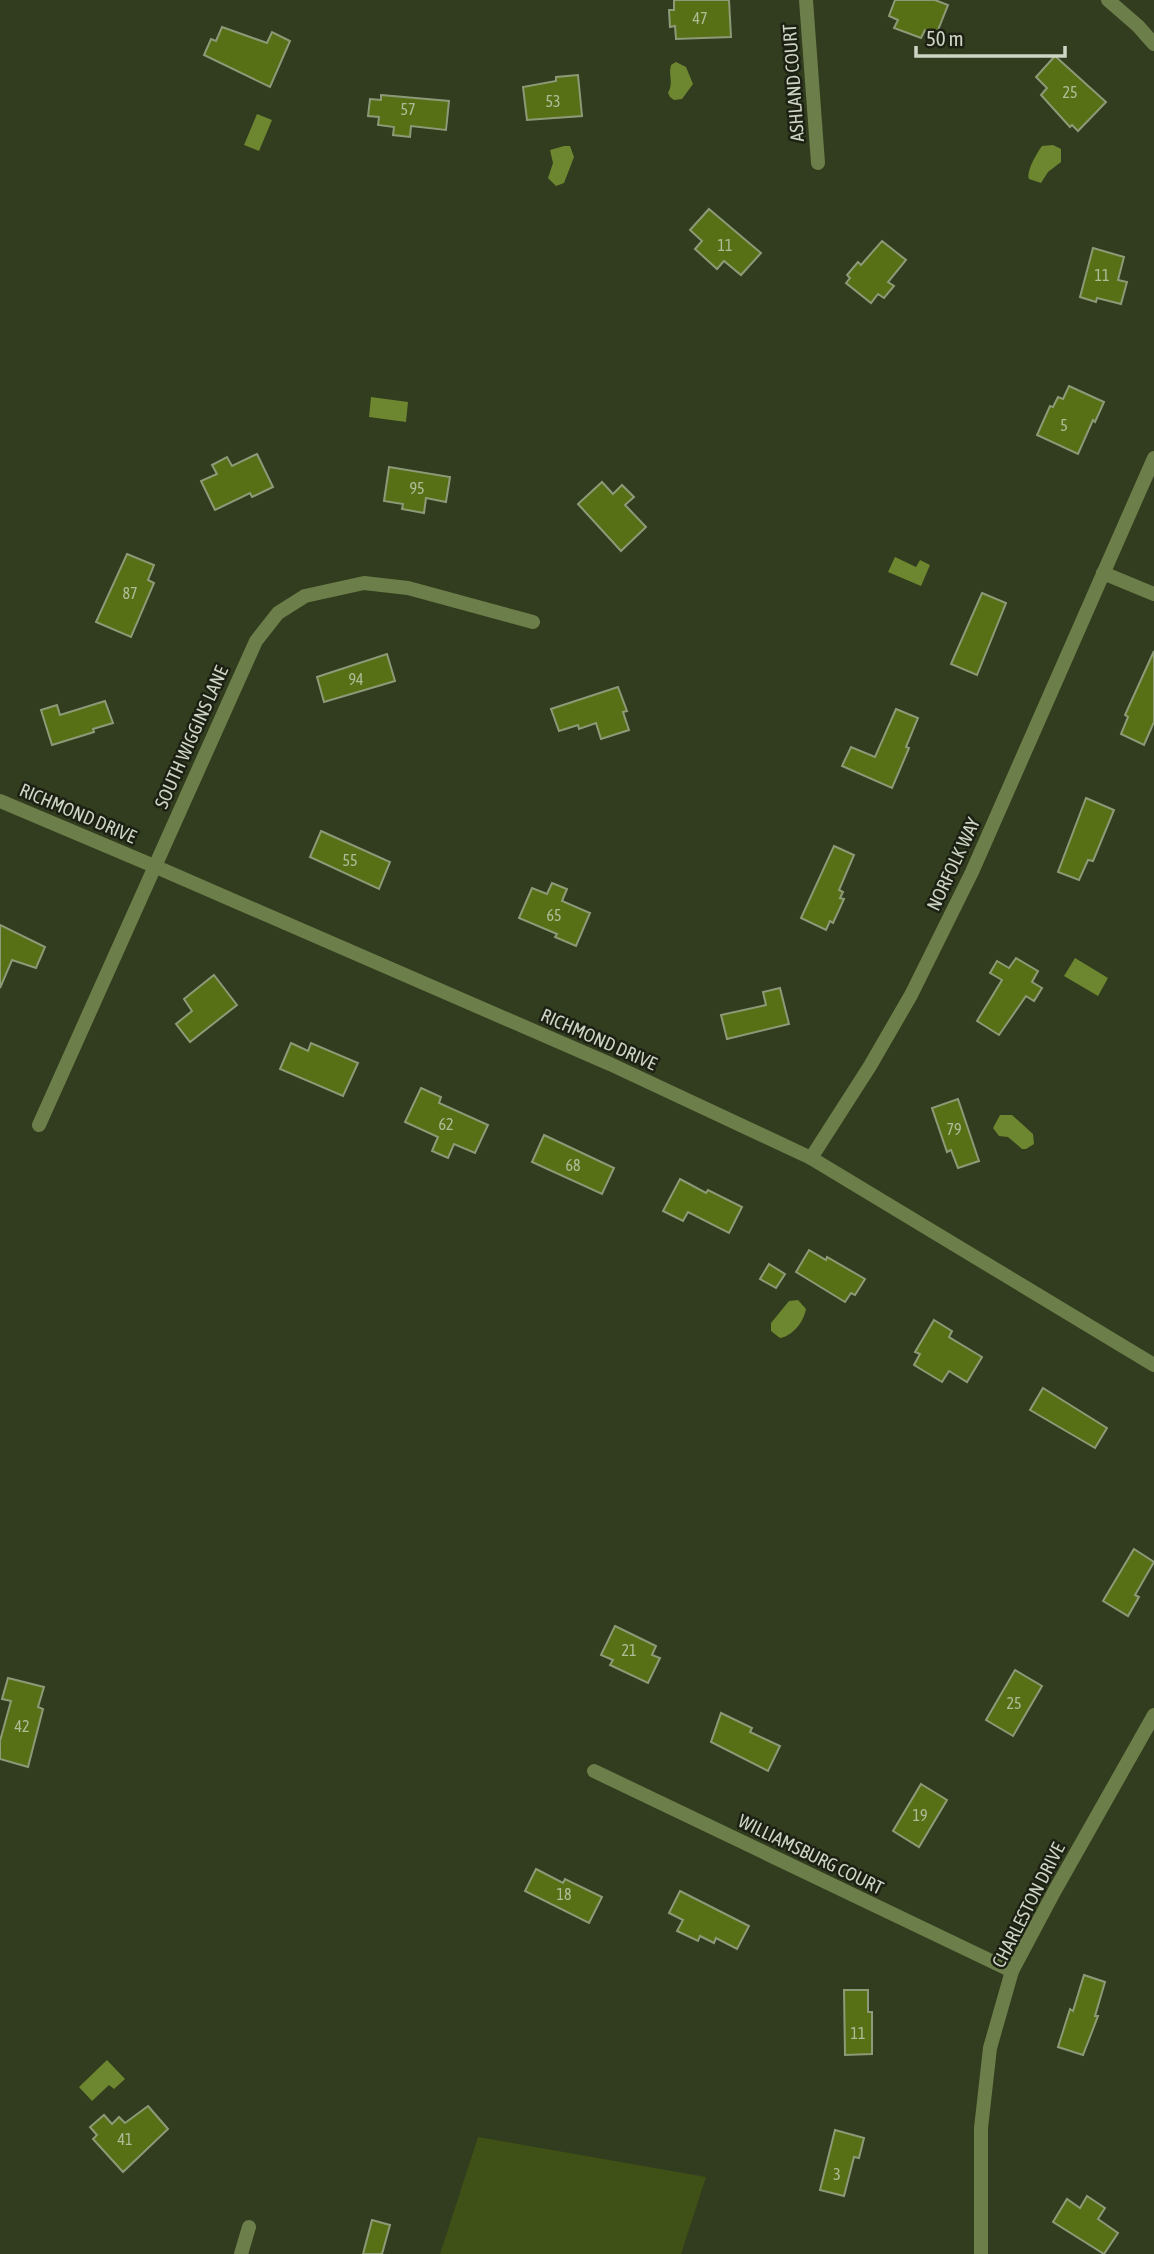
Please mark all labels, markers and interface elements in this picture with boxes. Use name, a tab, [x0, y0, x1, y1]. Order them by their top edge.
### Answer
house number: 47	[692, 9, 708, 27]
scale bar	[916, 14, 1065, 58]
street label: ASHLAND COURT	[778, 23, 808, 143]
text: 50 m	[926, 26, 964, 50]
house number: 25	[1062, 83, 1078, 101]
house number: 53	[545, 92, 561, 110]
house number: 57	[400, 100, 416, 118]
house number: 11	[717, 236, 733, 254]
house number: 11	[1094, 266, 1110, 284]
house number: 5	[1060, 416, 1068, 434]
house number: 95	[409, 479, 425, 497]
house number: 87	[122, 584, 138, 602]
street label: SOUTH WIGGINS LANE	[150, 662, 232, 812]
house number: 94	[348, 670, 364, 688]
street label: RICHMOND DRIVE	[16, 779, 140, 847]
street label: NORFOLK WAY	[922, 814, 984, 914]
house number: 55	[342, 851, 358, 869]
house number: 65	[546, 906, 562, 924]
street label: RICHMOND DRIVE	[538, 1004, 660, 1074]
house number: 62	[438, 1115, 454, 1133]
house number: 79	[946, 1120, 962, 1138]
house number: 68	[565, 1156, 581, 1174]
house number: 21	[621, 1641, 637, 1659]
house number: 25	[1006, 1694, 1022, 1712]
house number: 42	[14, 1717, 30, 1735]
house number: 19	[912, 1806, 928, 1824]
street label: WILLIAMSBURG COURT	[735, 1809, 888, 1899]
street label: CHARLESTON DRIVE	[987, 1839, 1069, 1971]
house number: 18	[556, 1885, 572, 1903]
house number: 11	[850, 2024, 866, 2042]
house number: 41	[117, 2130, 133, 2148]
house number: 3	[833, 2165, 841, 2183]

